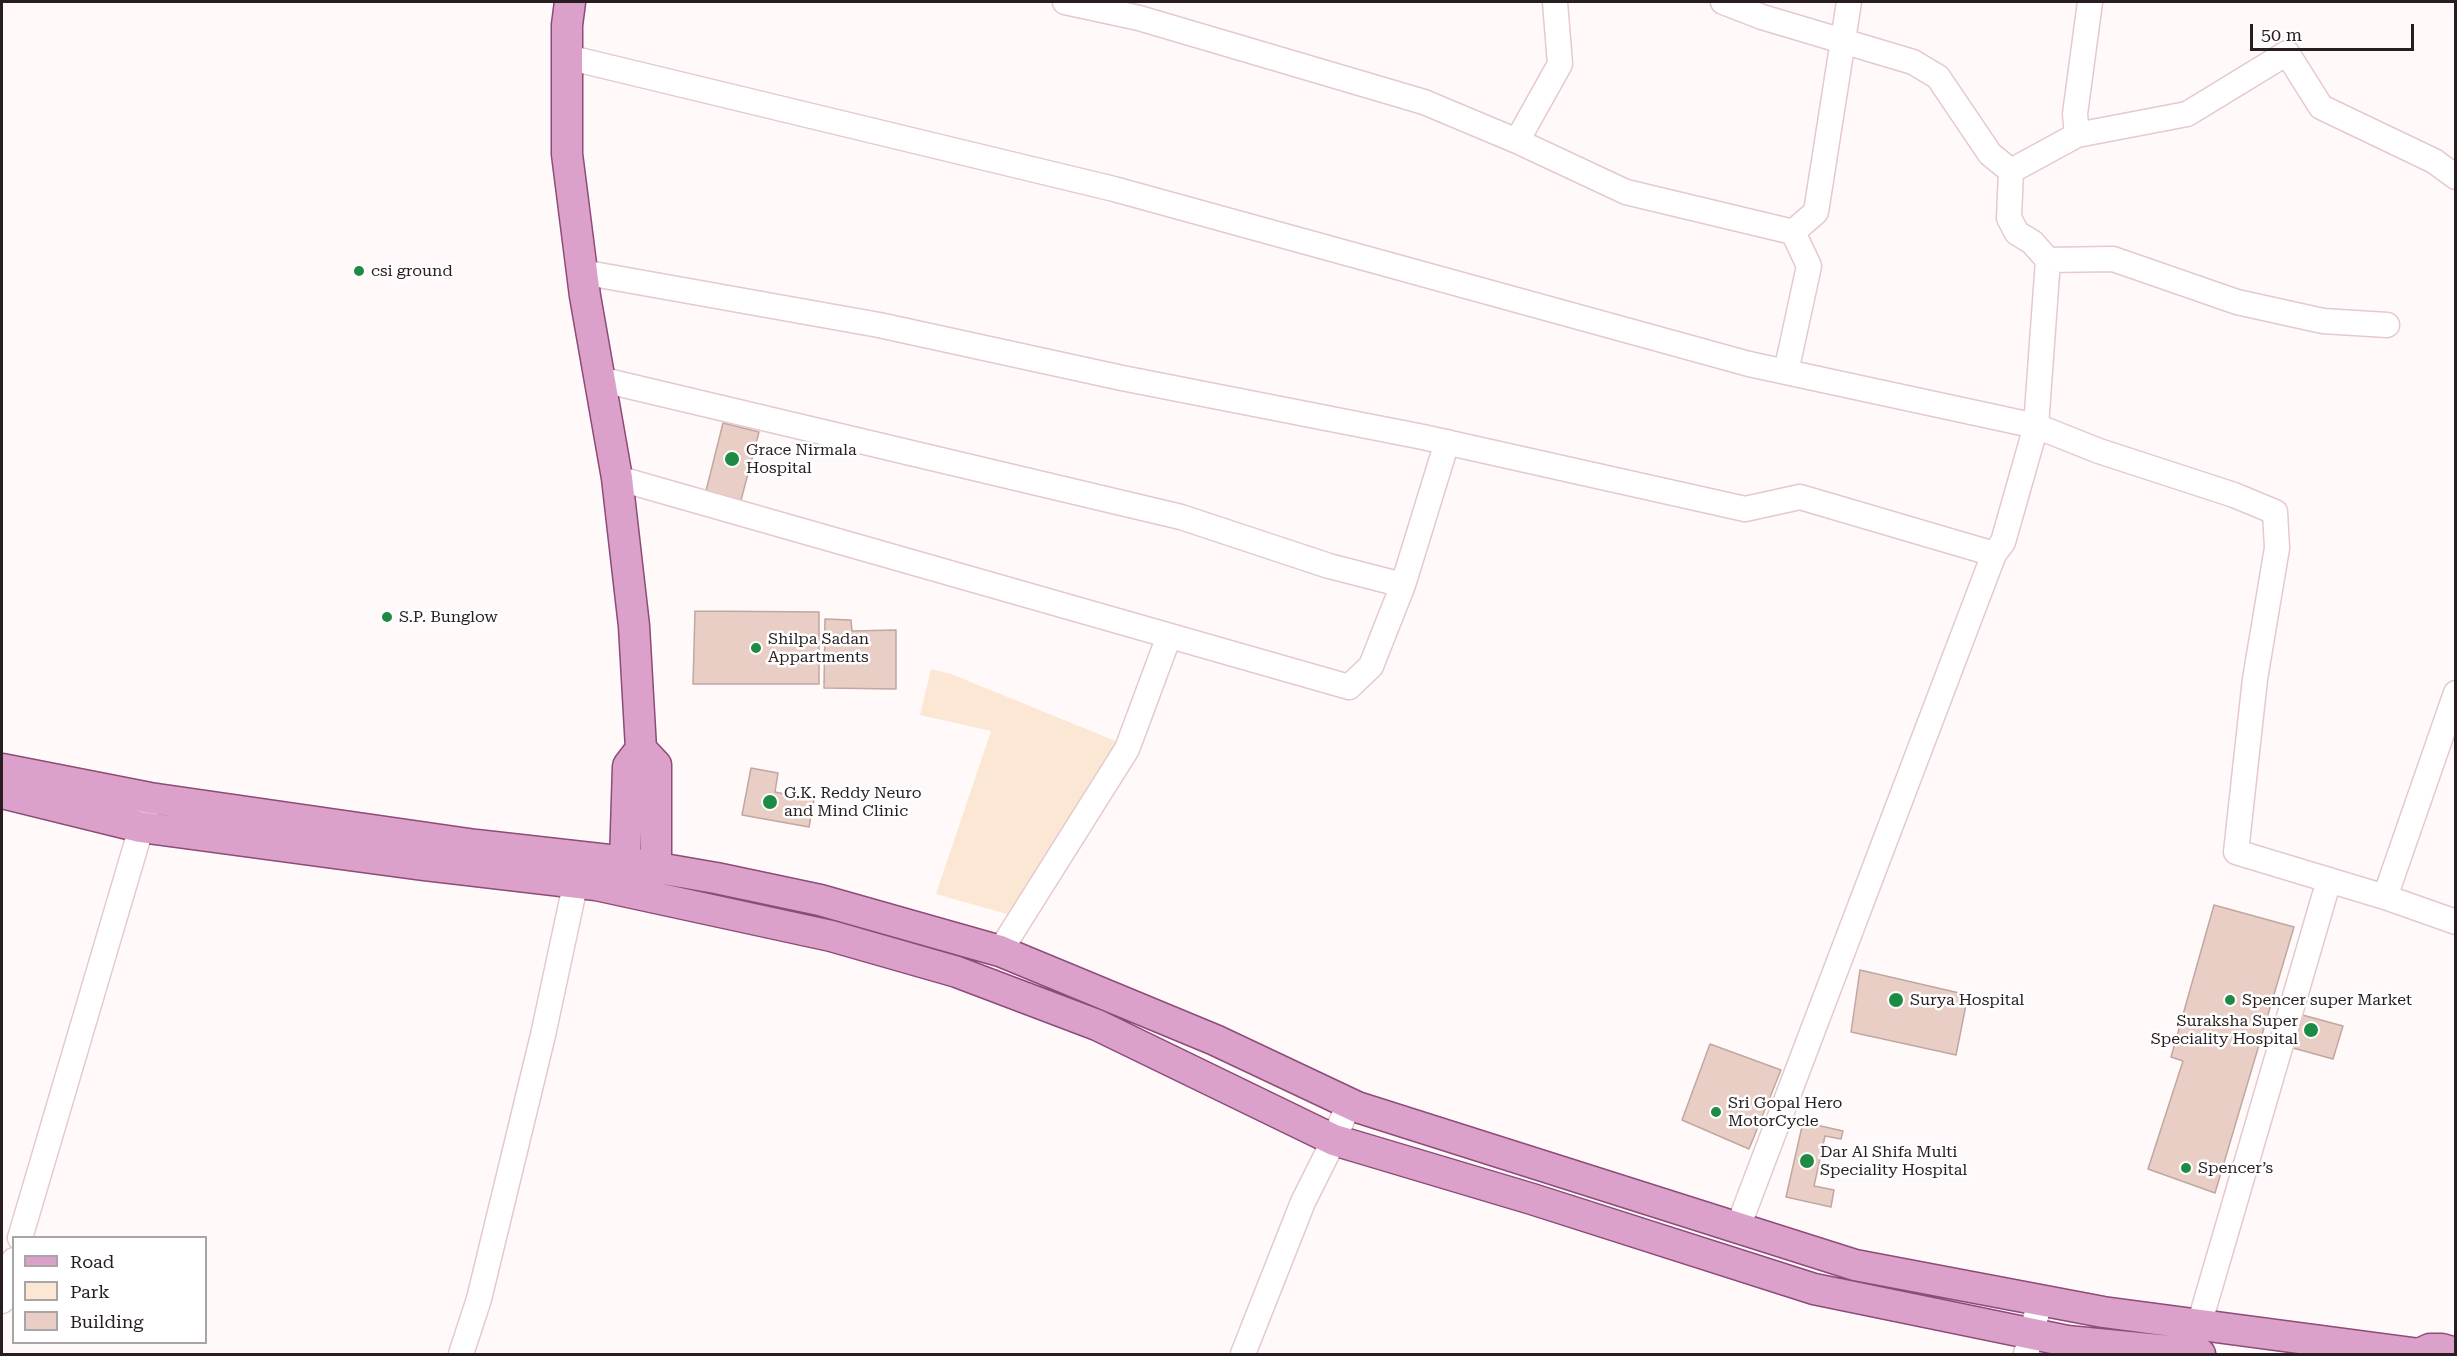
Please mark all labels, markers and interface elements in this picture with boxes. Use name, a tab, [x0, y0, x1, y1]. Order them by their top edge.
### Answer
scale bar	[2253, 12, 2416, 50]
text: 50 m	[2261, 24, 2302, 45]
place label: csi ground	[371, 261, 453, 281]
marker: csi ground	[352, 264, 366, 278]
place label: Grace Nirmala Hospital	[746, 440, 857, 478]
marker: Grace Nirmala Hospital	[723, 450, 741, 468]
place label: S.P. Bunglow	[399, 607, 498, 627]
marker: S.P. Bunglow	[380, 610, 394, 624]
place label: Shilpa Sadan Appartments	[768, 629, 869, 667]
marker: Shilpa Sadan Appartments	[749, 641, 763, 655]
place label: G.K. Reddy Neuro and Mind Clinic	[784, 783, 922, 821]
marker: G.K. Reddy Neuro and Mind Clinic	[761, 793, 779, 811]
place label: Surya Hospital	[1910, 990, 2024, 1010]
place label: Spencer super Market	[2242, 990, 2412, 1010]
marker: Surya Hospital	[1887, 991, 1905, 1009]
marker: Spencer super Market	[2223, 993, 2237, 1007]
place label: Suraksha Super Speciality Hospital	[2151, 1011, 2298, 1049]
marker: Suraksha Super Speciality Hospital	[2302, 1021, 2320, 1039]
place label: Sri Gopal Hero MotorCycle	[1728, 1093, 1842, 1131]
marker: Sri Gopal Hero MotorCycle	[1709, 1105, 1723, 1119]
place label: Dar Al Shifa Multi Speciality Hospital	[1820, 1142, 1967, 1180]
marker: Dar Al Shifa Multi Speciality Hospital	[1798, 1152, 1816, 1170]
place label: Spencer’s	[2198, 1158, 2273, 1178]
marker: Spencer’s	[2179, 1161, 2193, 1175]
legend	[12, 1236, 207, 1344]
text: Road	[70, 1251, 114, 1272]
text: Park	[70, 1281, 110, 1302]
text: Building	[70, 1311, 144, 1332]

